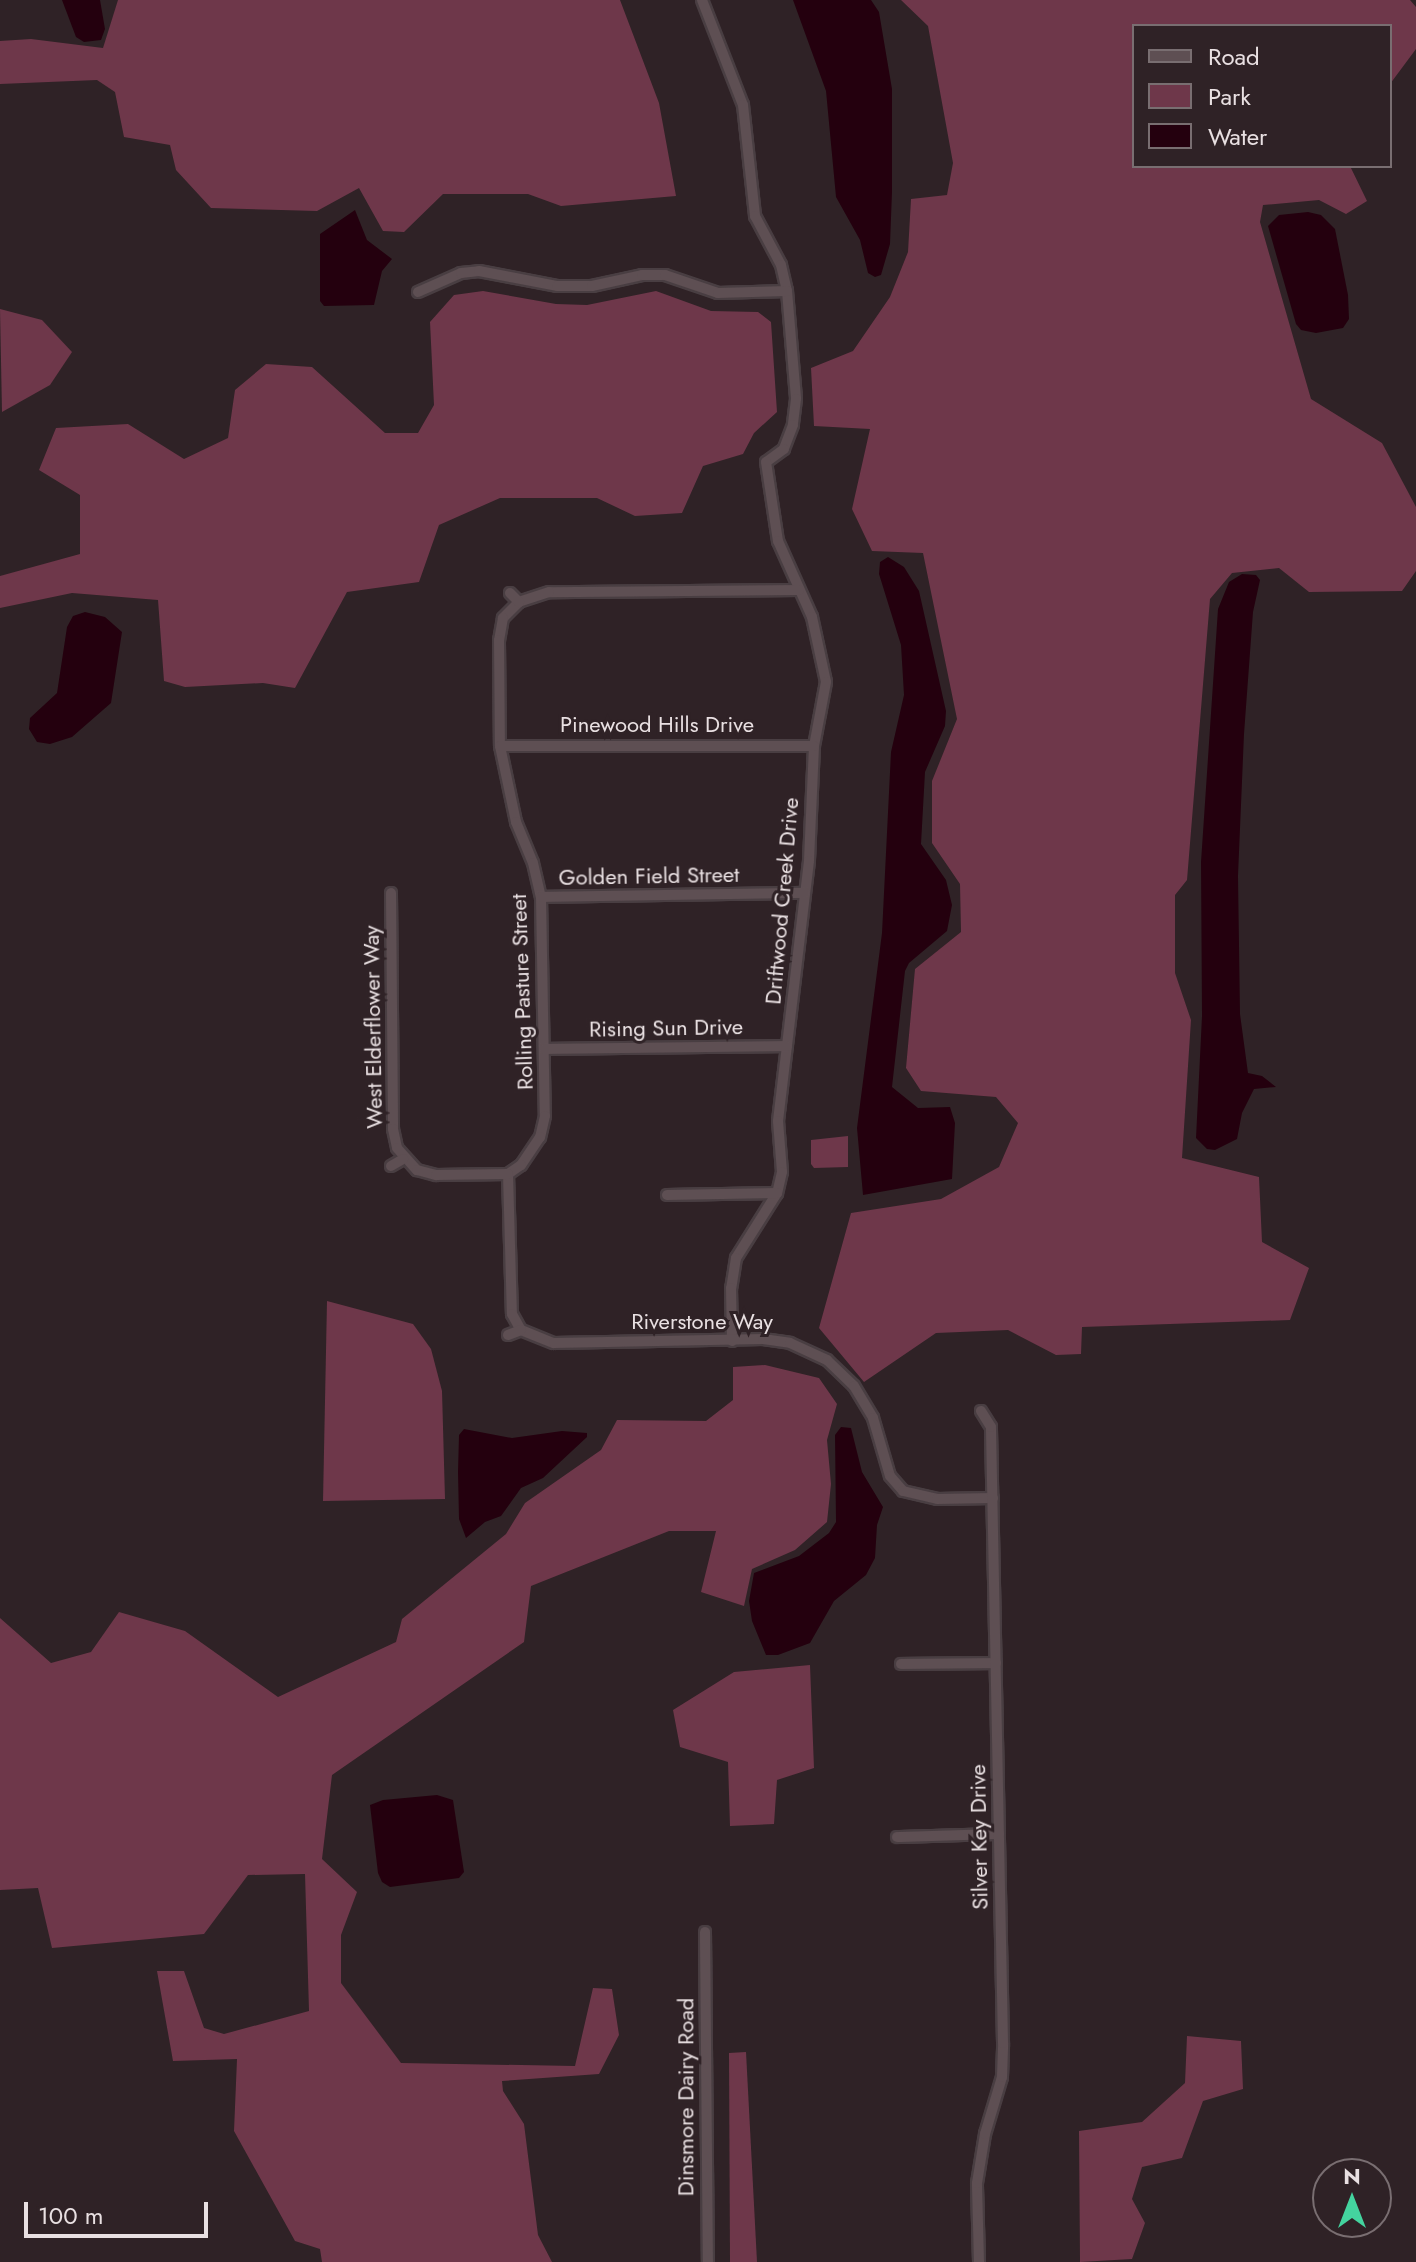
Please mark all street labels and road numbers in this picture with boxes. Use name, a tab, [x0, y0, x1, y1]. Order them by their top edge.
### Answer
street label: Pinewood Hills Drive	[560, 712, 754, 738]
street label: Driftwood Creek Drive	[760, 796, 804, 1006]
street label: Golden Field Street	[558, 861, 740, 891]
street label: Rolling Pasture Street	[505, 894, 539, 1090]
street label: West Elderflower Way	[358, 925, 388, 1129]
street label: Rising Sun Drive	[589, 1013, 743, 1043]
street label: Riverstone Way	[631, 1309, 773, 1335]
street label: Silver Key Drive	[965, 1764, 993, 1910]
street label: Dinsmore Dairy Road	[673, 1998, 699, 2196]

